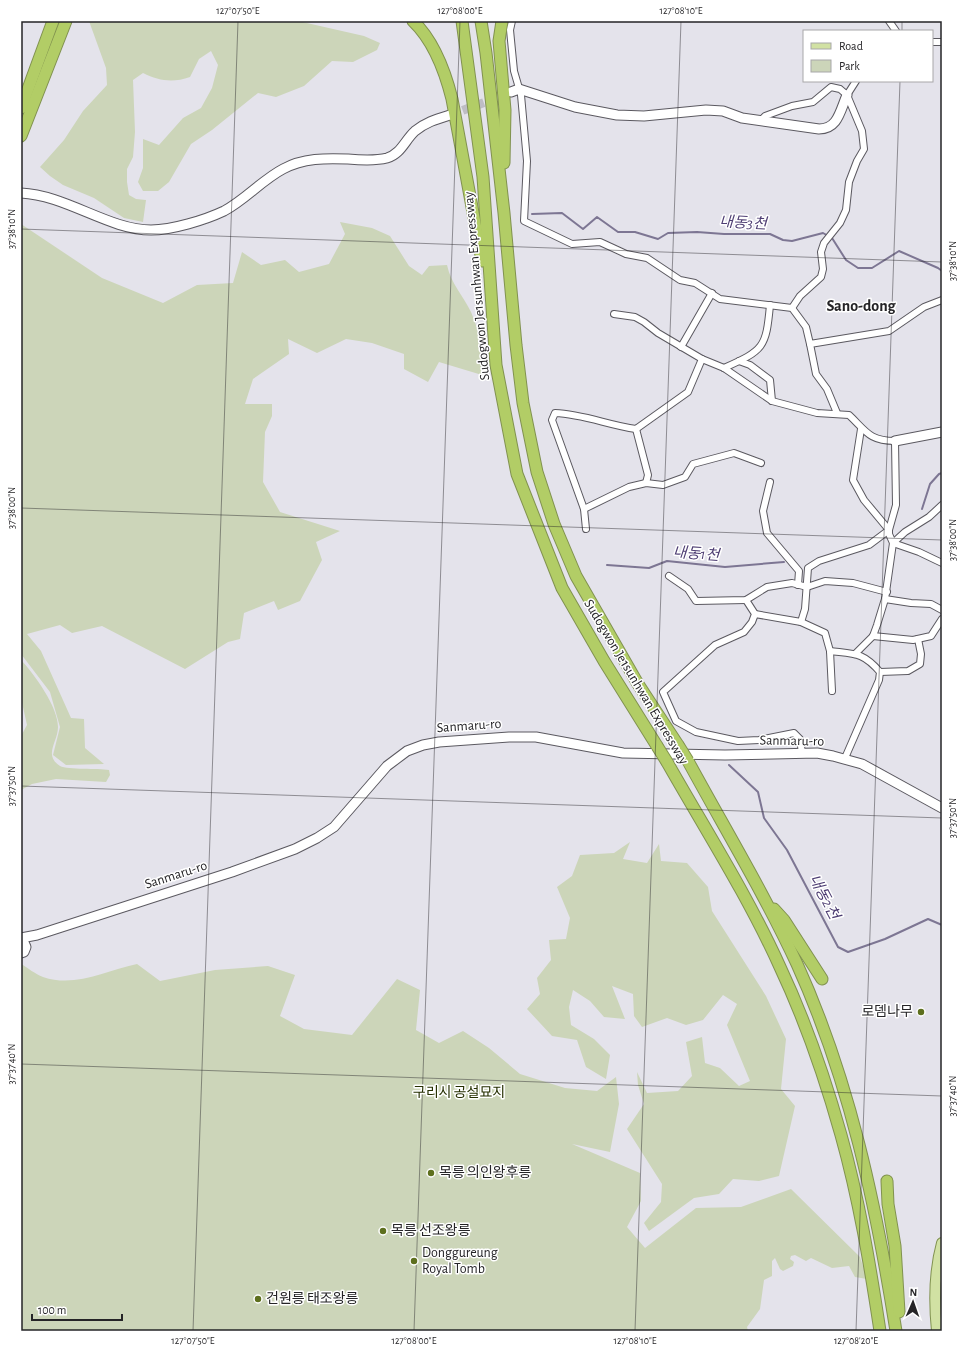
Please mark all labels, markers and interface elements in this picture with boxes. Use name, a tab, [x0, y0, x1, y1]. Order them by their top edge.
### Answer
text: 127°07'50"E	[216, 6, 260, 16]
text: 127°08'00"E	[438, 6, 483, 16]
text: 127°08'10"E	[659, 6, 703, 16]
legend	[803, 30, 933, 82]
text: Road	[839, 40, 863, 52]
text: Park	[839, 60, 860, 72]
street label: Sudogwon Je1sunhwan Expressway	[462, 191, 492, 381]
text: 37°38'10"N	[7, 209, 17, 249]
water label: 내동3천	[719, 213, 769, 232]
text: 37°38'10"N	[948, 241, 958, 281]
district label: Sano-dong	[826, 298, 897, 314]
text: 37°38'00"N	[7, 487, 17, 529]
text: 37°38'00"N	[948, 519, 958, 561]
water label: 내동1천	[672, 544, 722, 563]
street label: Sudogwon Je1sunhwan Expressway	[581, 597, 691, 767]
street label: Sanmaru-ro	[436, 717, 502, 735]
street label: Sanmaru-ro	[760, 733, 825, 749]
text: 37°37'50"N	[7, 766, 17, 806]
text: 37°37'50"N	[948, 798, 958, 838]
street label: Sanmaru-ro	[143, 858, 209, 892]
water label: 내동2천	[806, 872, 844, 924]
place label: 로뎀나무	[861, 1004, 913, 1019]
marker: 로뎀나무	[916, 1007, 926, 1017]
text: 37°37'40"N	[7, 1044, 17, 1084]
text: 37°37'40"N	[948, 1076, 958, 1116]
park label: 구리시 공설묘지	[413, 1085, 505, 1100]
place label: 목릉 의인왕후릉	[439, 1165, 532, 1180]
marker: 목릉 의인왕후릉	[426, 1168, 436, 1178]
place label: 목릉 선조왕릉	[391, 1223, 471, 1238]
marker: 목릉 선조왕릉	[378, 1226, 388, 1236]
place label: Donggureung Royal Tomb	[422, 1246, 498, 1276]
marker: Donggureung Royal Tomb	[409, 1256, 419, 1266]
north arrow	[893, 1282, 933, 1322]
text: N	[909, 1287, 917, 1298]
place label: 건원릉 태조왕릉	[266, 1291, 359, 1306]
marker: 건원릉 태조왕릉	[253, 1294, 263, 1304]
scale bar	[32, 1296, 122, 1322]
text: 100 m	[38, 1304, 66, 1316]
text: 127°07'50"E	[171, 1336, 215, 1346]
text: 127°08'00"E	[392, 1336, 437, 1346]
text: 127°08'10"E	[613, 1336, 657, 1346]
text: 127°08'20"E	[834, 1336, 878, 1346]

